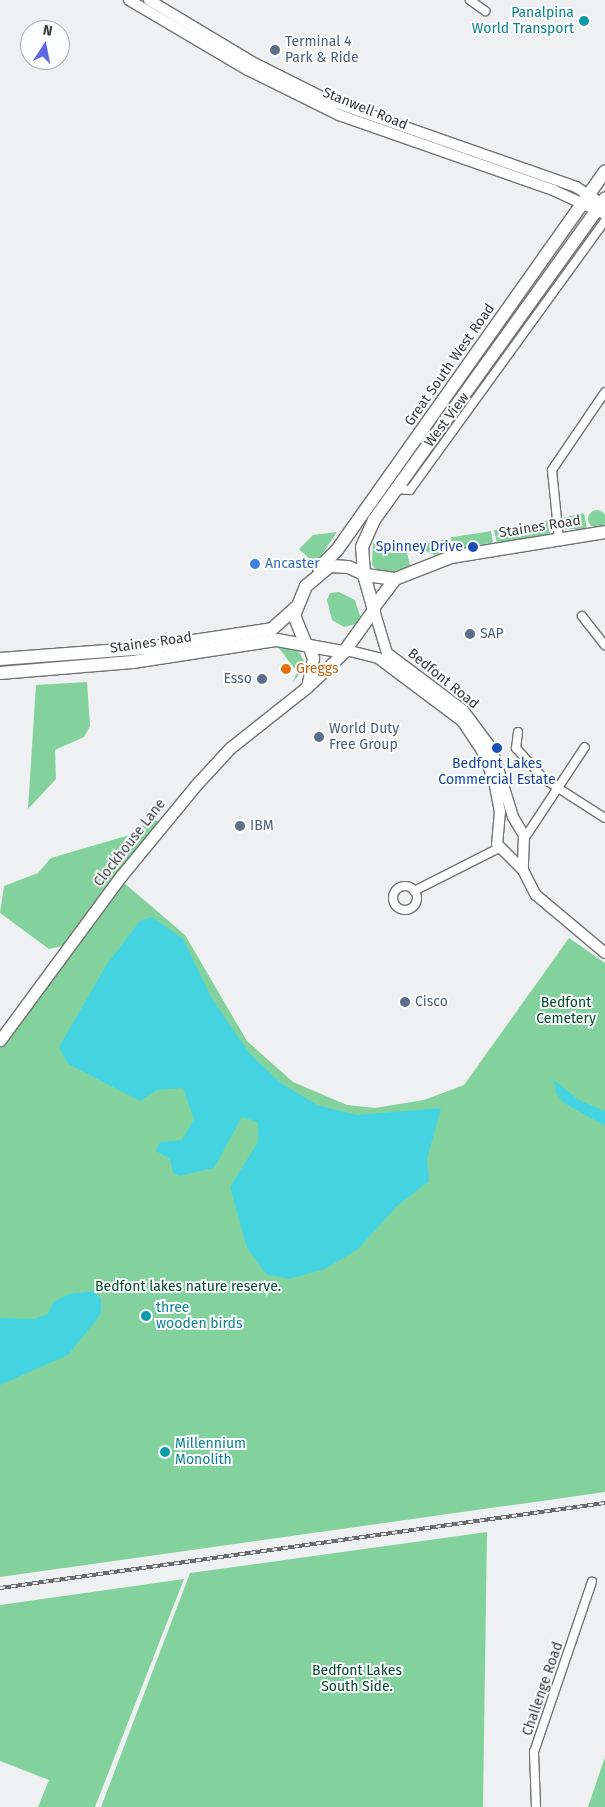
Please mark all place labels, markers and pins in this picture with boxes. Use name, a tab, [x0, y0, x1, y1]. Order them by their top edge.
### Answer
place label: Panalpina World Transport	[472, 5, 574, 38]
marker: Panalpina World Transport	[578, 15, 590, 27]
place label: Terminal 4 Park & Ride	[285, 34, 359, 66]
marker: Terminal 4 Park & Ride	[269, 44, 281, 56]
place label: Spinney Drive	[376, 539, 463, 555]
marker: Spinney Drive	[467, 541, 479, 553]
place label: Ancaster	[265, 556, 320, 572]
marker: Ancaster	[249, 558, 261, 570]
place label: SAP	[480, 626, 504, 642]
marker: SAP	[464, 628, 476, 640]
place label: Greggs	[296, 661, 338, 677]
marker: Greggs	[280, 663, 292, 675]
place label: Esso	[223, 671, 252, 687]
marker: Esso	[256, 673, 268, 685]
place label: World Duty Free Group	[329, 721, 399, 754]
marker: World Duty Free Group	[313, 731, 325, 743]
marker: Bedfont Lakes Commercial Estate	[491, 742, 503, 754]
place label: Bedfont Lakes Commercial Estate	[438, 756, 556, 789]
place label: IBM	[250, 818, 274, 834]
marker: IBM	[234, 820, 246, 832]
place label: Cisco	[415, 994, 448, 1010]
marker: Cisco	[399, 996, 411, 1008]
place label: three wooden birds	[156, 1300, 242, 1332]
marker: three wooden birds	[140, 1310, 152, 1322]
place label: Millennium Monolith	[175, 1436, 246, 1468]
marker: Millennium Monolith	[159, 1446, 171, 1458]

